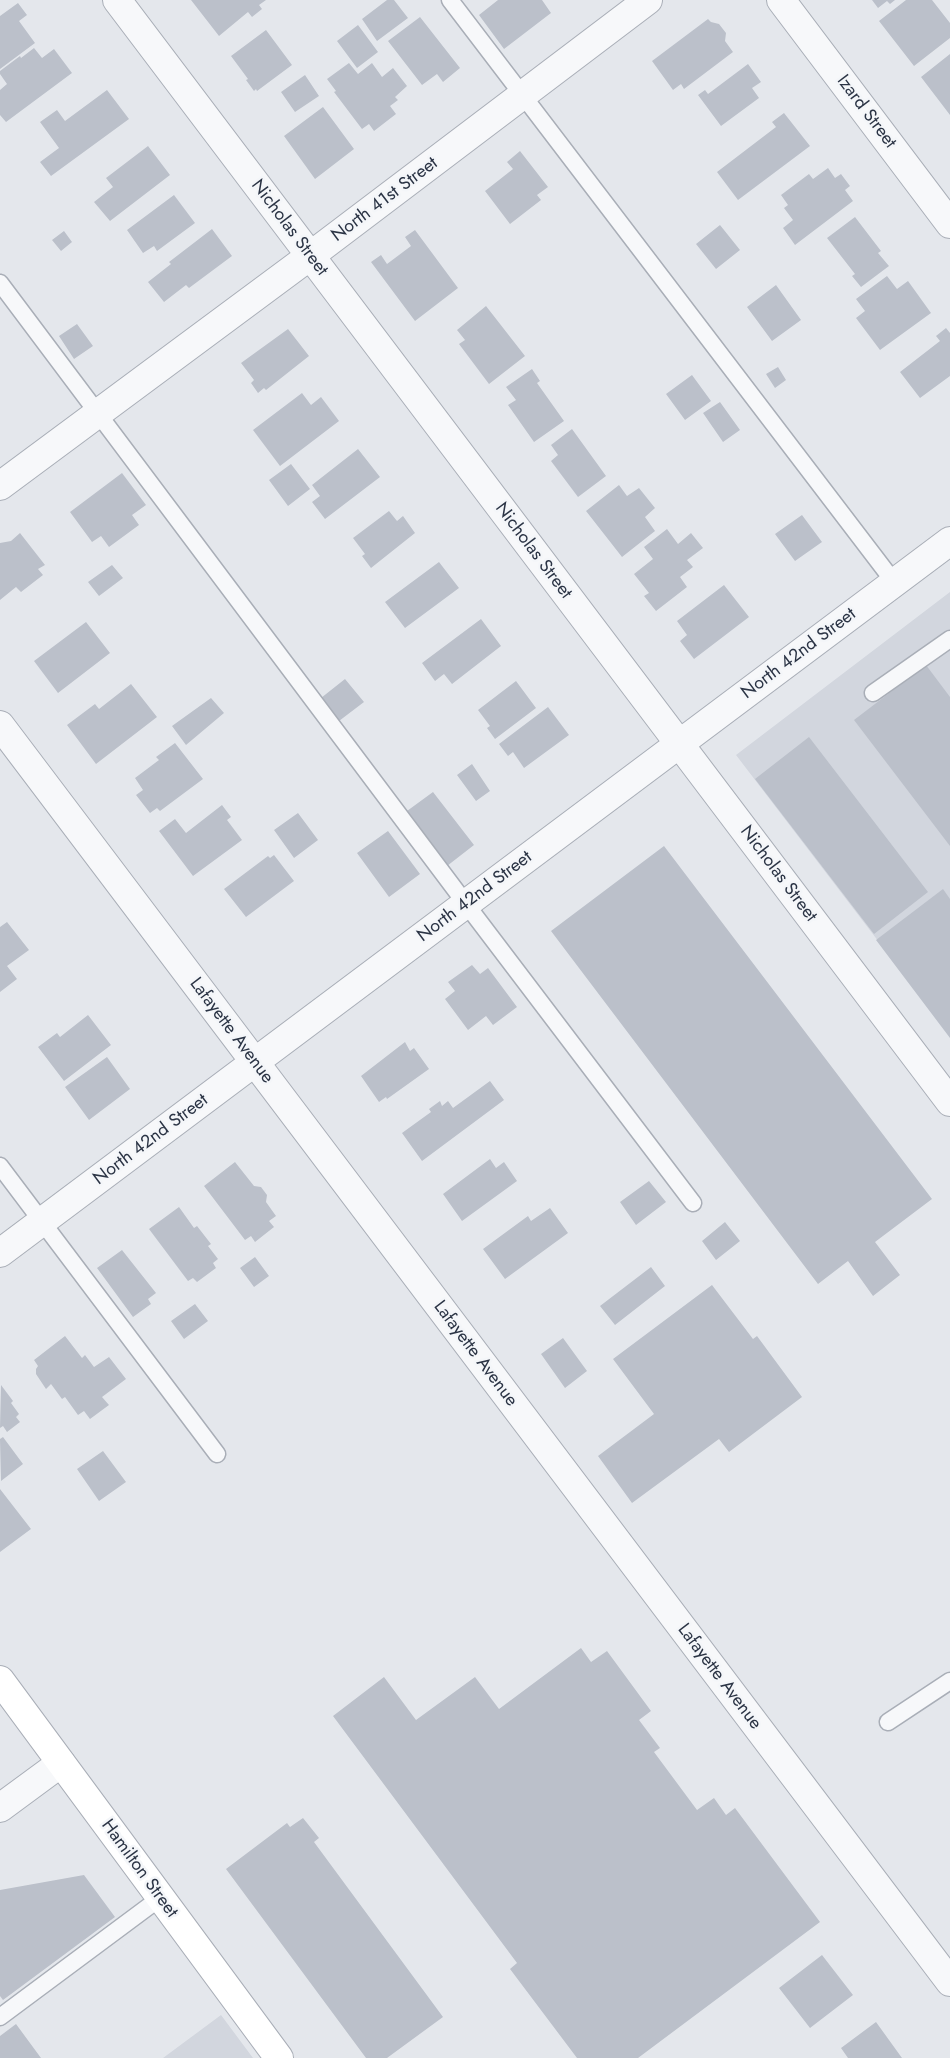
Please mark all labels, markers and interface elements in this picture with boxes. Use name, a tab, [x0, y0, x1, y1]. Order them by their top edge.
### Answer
street label: Izard Street	[831, 71, 901, 153]
street label: North 41st Street	[328, 153, 442, 247]
street label: Nicholas Street	[246, 176, 332, 280]
street label: Nicholas Street	[490, 499, 576, 603]
street label: North 42nd Street	[737, 604, 861, 704]
street label: Nicholas Street	[735, 822, 821, 926]
street label: North 42nd Street	[413, 847, 537, 947]
street label: Lafayette Avenue	[184, 974, 278, 1088]
street label: North 42nd Street	[89, 1090, 213, 1190]
street label: Lafayette Avenue	[428, 1297, 522, 1411]
street label: Lafayette Avenue	[672, 1620, 766, 1734]
street label: Hamilton Street	[96, 1816, 182, 1922]

